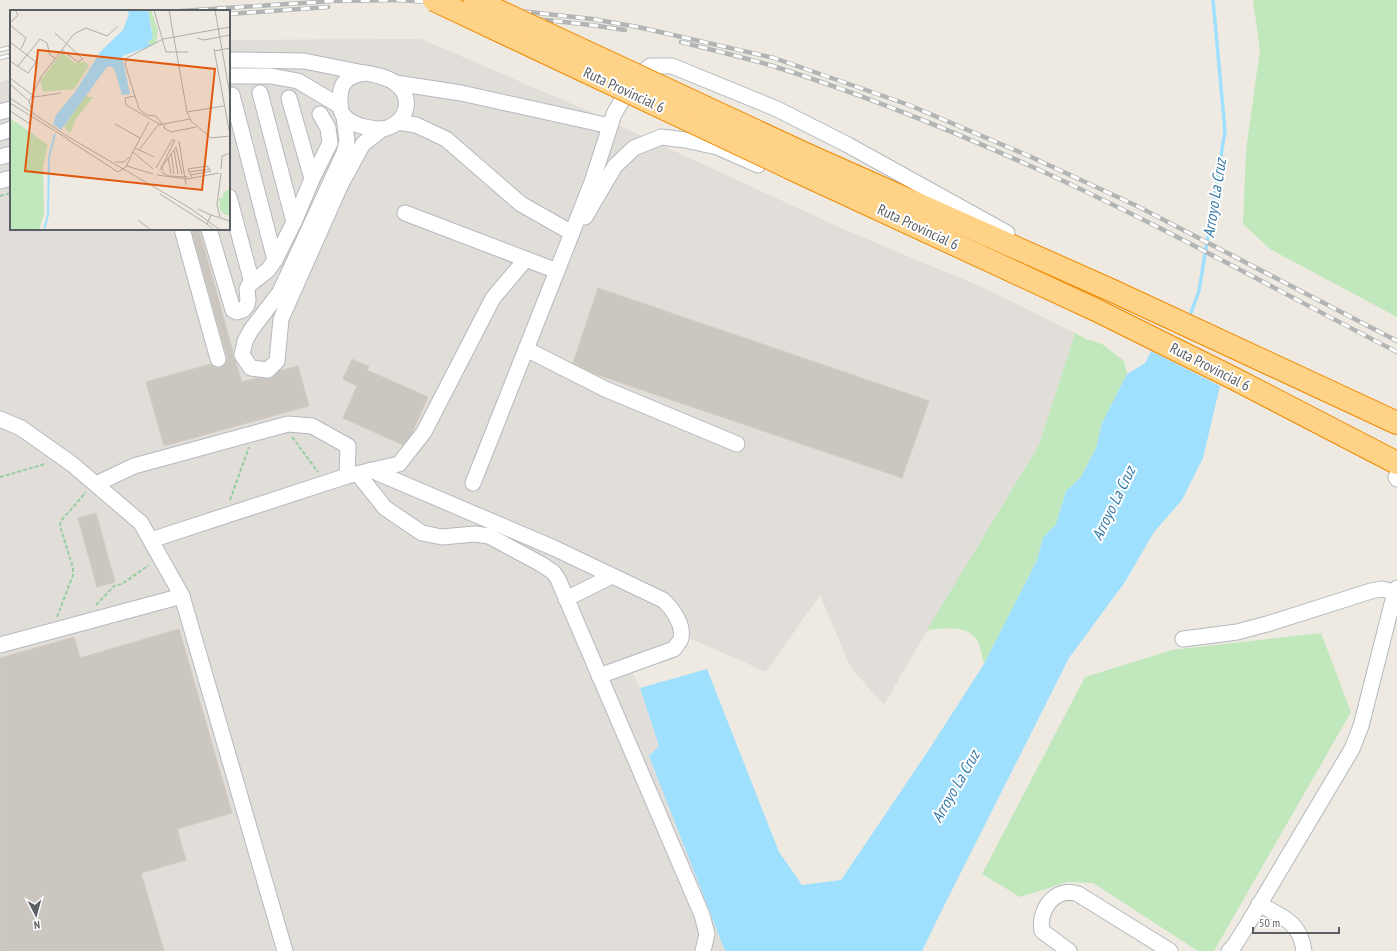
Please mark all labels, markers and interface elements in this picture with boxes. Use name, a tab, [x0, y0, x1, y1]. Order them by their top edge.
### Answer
inset map	[10, 10, 230, 230]
street label: Ruta Provincial 6	[581, 62, 668, 117]
water label: Arroyo La Cruz	[1198, 155, 1230, 239]
street label: Ruta Provincial 6	[875, 199, 962, 254]
street label: Ruta Provincial 6	[1167, 338, 1254, 395]
water label: Arroyo La Cruz	[1087, 461, 1140, 543]
water label: Arroyo La Cruz	[926, 744, 985, 826]
north arrow	[16, 895, 56, 935]
scale bar	[1253, 909, 1339, 935]
text: 50 m	[1259, 915, 1280, 930]
text: N	[33, 918, 41, 932]

